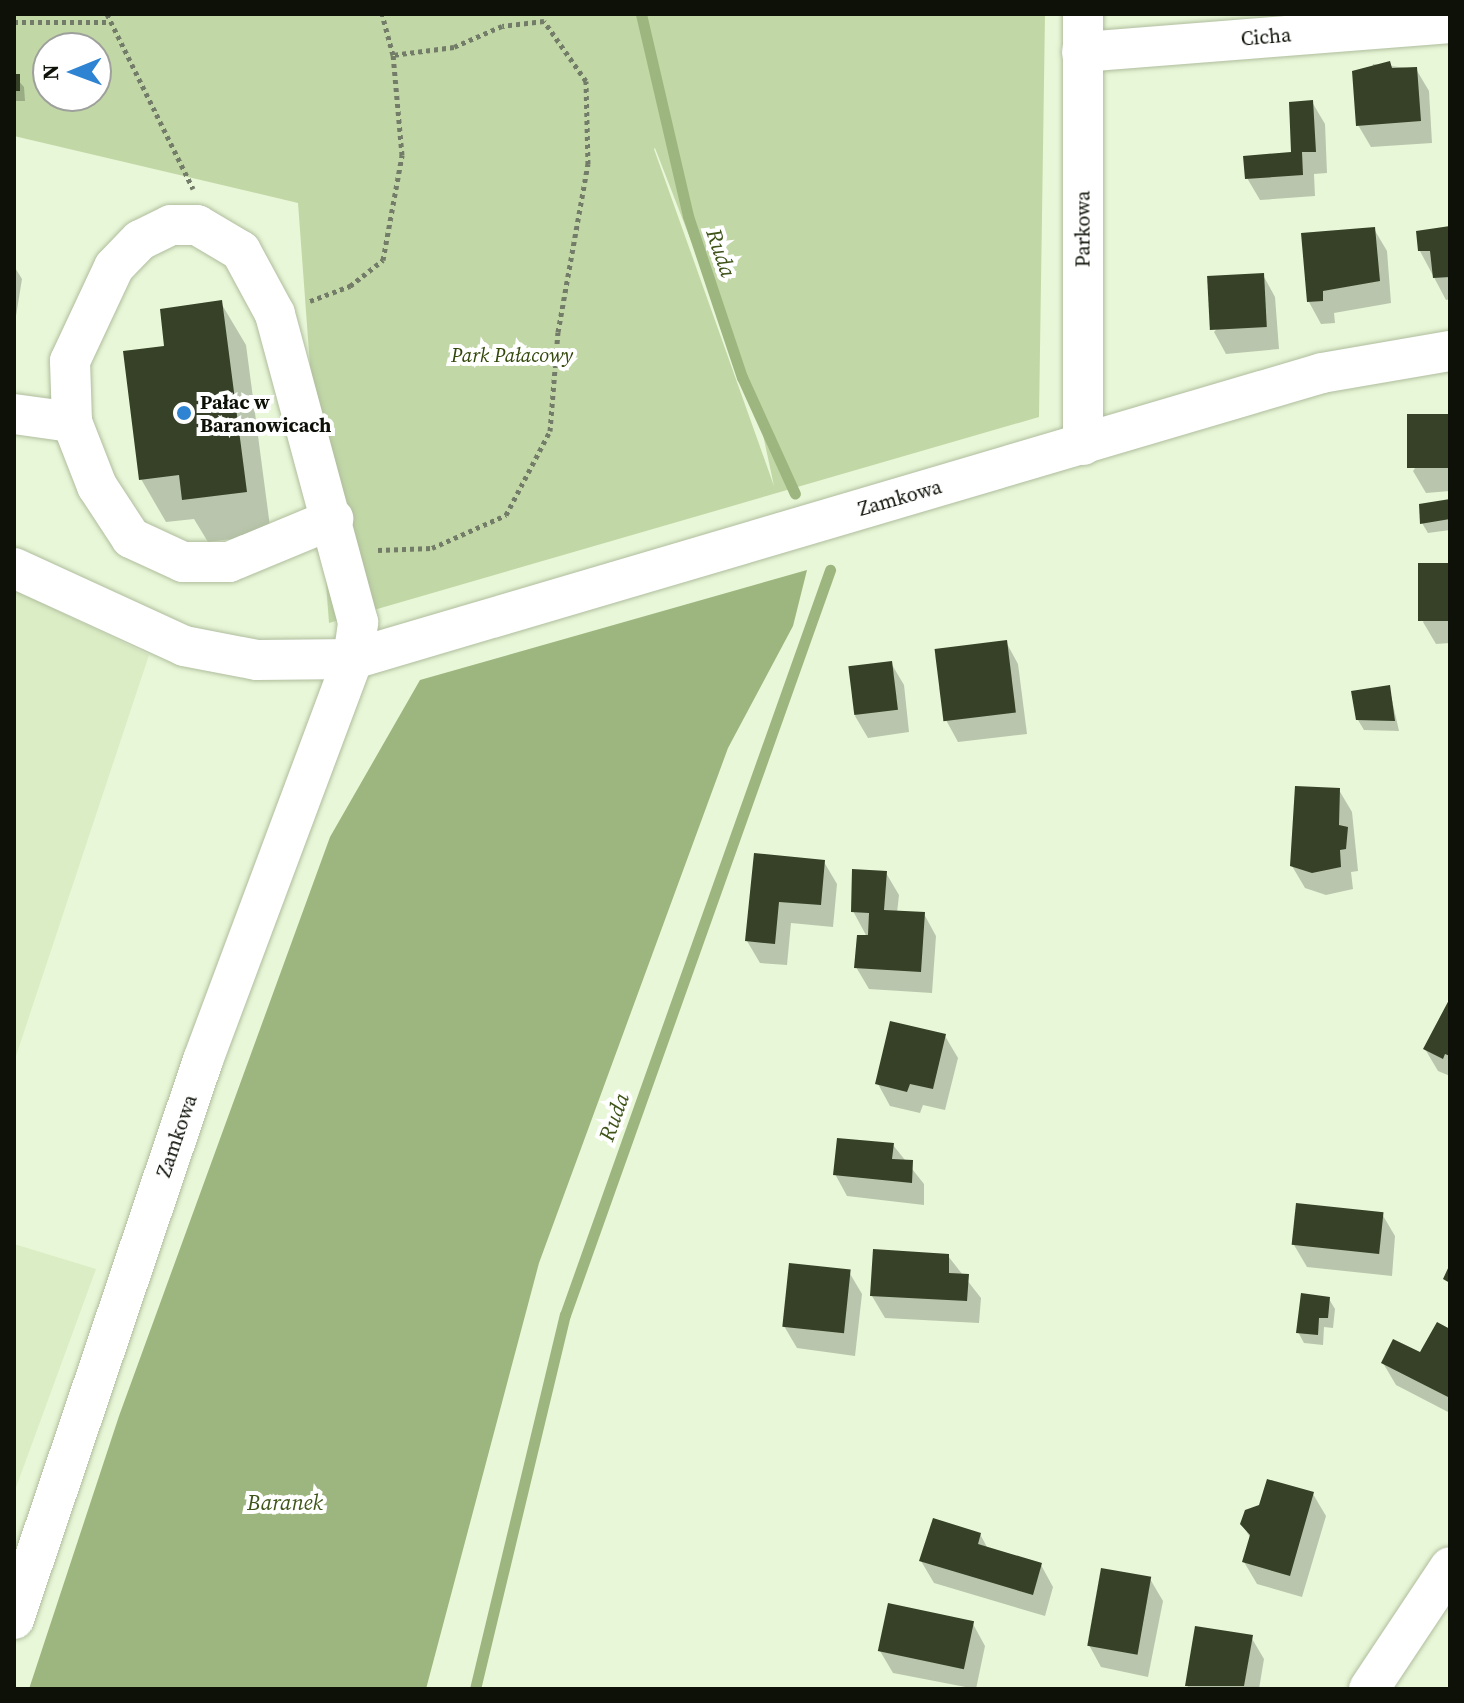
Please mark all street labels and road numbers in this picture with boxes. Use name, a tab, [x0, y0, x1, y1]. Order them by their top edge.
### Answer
street label: Cicha	[1240, 23, 1292, 51]
street label: Parkowa	[1071, 191, 1095, 267]
street label: Zamkowa	[855, 475, 945, 521]
street label: Zamkowa	[152, 1092, 202, 1180]

